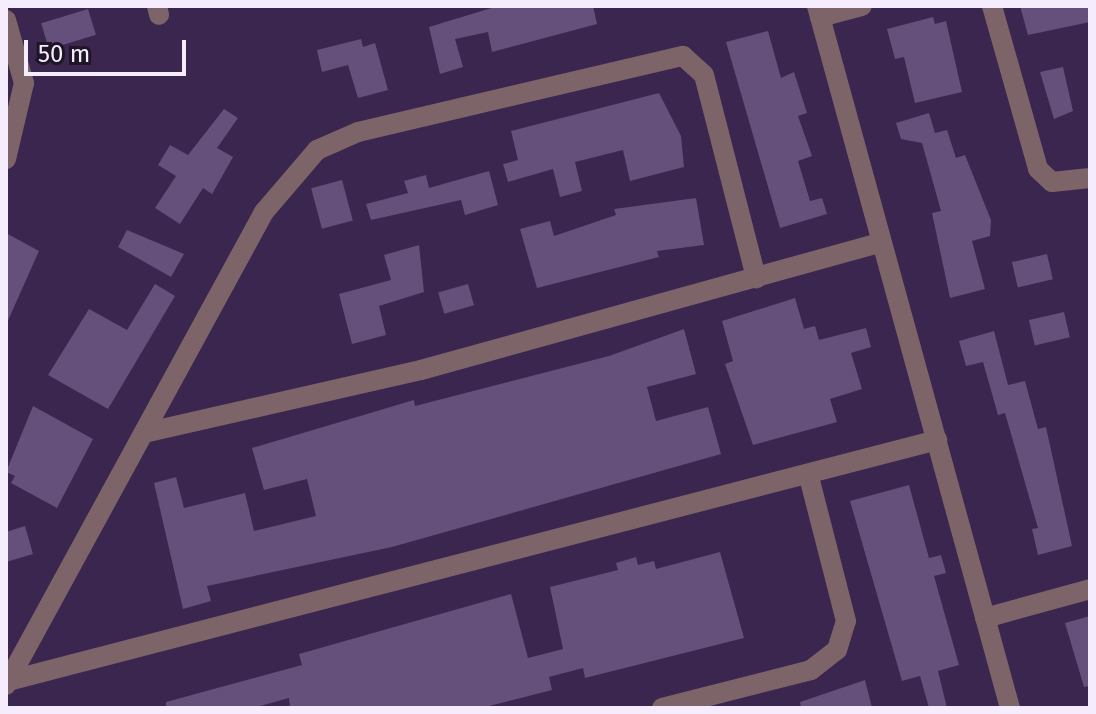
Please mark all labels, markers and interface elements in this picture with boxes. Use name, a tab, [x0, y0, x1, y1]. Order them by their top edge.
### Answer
scale bar	[28, 24, 190, 74]
text: 50 m	[38, 40, 90, 68]

